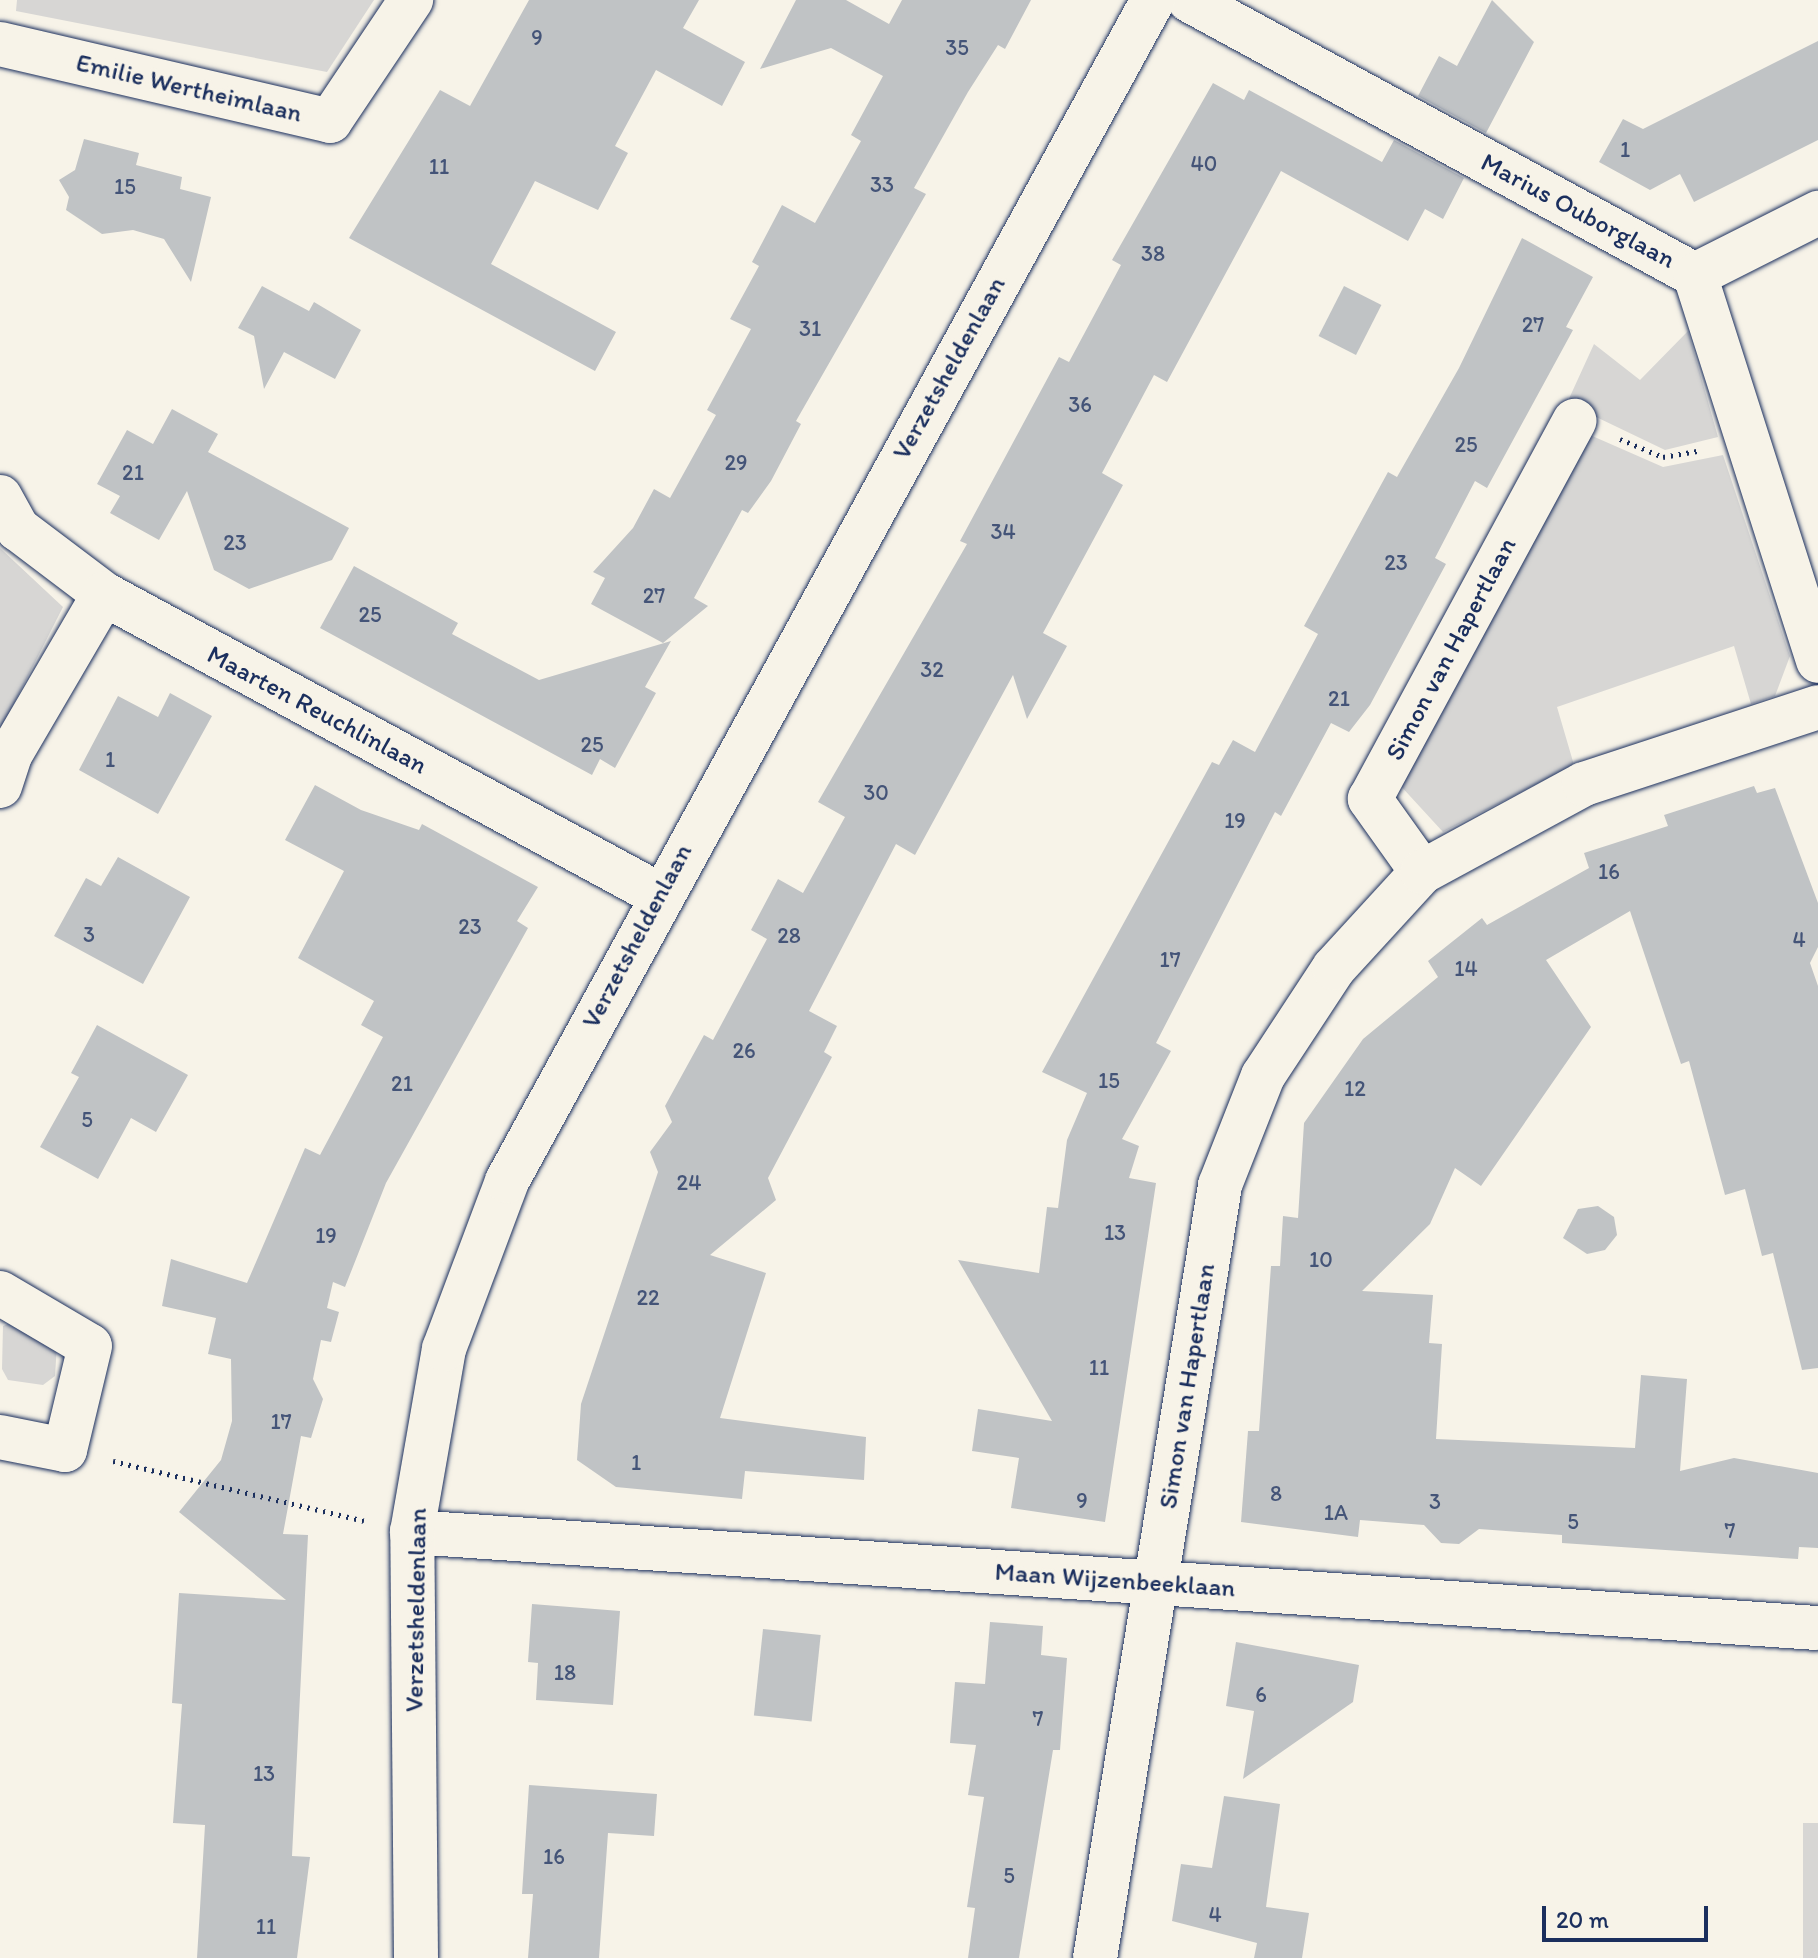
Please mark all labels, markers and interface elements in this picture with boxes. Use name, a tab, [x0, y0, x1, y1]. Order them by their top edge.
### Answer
house number: 9	[531, 25, 543, 51]
house number: 35	[945, 35, 969, 61]
street label: Emilie Wertheimlaan	[72, 47, 306, 129]
house number: 1	[1620, 137, 1630, 163]
street label: Marius Ouborglaan	[1476, 147, 1680, 275]
house number: 40	[1191, 151, 1217, 177]
house number: 11	[429, 154, 449, 180]
house number: 33	[870, 172, 894, 198]
house number: 15	[114, 174, 136, 200]
house number: 38	[1141, 241, 1165, 267]
street label: Verzetsheldenlaan	[886, 271, 1012, 465]
house number: 27	[1522, 312, 1544, 338]
house number: 31	[799, 316, 821, 342]
house number: 36	[1068, 392, 1092, 418]
house number: 25	[1454, 432, 1478, 458]
house number: 29	[724, 450, 748, 476]
house number: 21	[122, 460, 144, 486]
house number: 34	[990, 519, 1016, 545]
house number: 23	[223, 530, 247, 556]
street label: Simon van Hapertlaan	[1379, 533, 1523, 765]
house number: 23	[1384, 550, 1408, 576]
house number: 27	[643, 583, 665, 609]
house number: 25	[358, 602, 382, 628]
street label: Maarten Reuchlinlaan	[202, 639, 432, 781]
house number: 32	[920, 657, 944, 683]
house number: 21	[1328, 686, 1350, 712]
house number: 25	[580, 732, 604, 758]
house number: 1	[105, 747, 115, 773]
house number: 30	[863, 780, 889, 806]
house number: 19	[1224, 808, 1246, 834]
street label: Verzetsheldenlaan	[575, 838, 699, 1034]
house number: 16	[1598, 859, 1620, 885]
house number: 23	[458, 914, 482, 940]
house number: 3	[83, 922, 95, 948]
house number: 28	[777, 923, 801, 949]
house number: 4	[1792, 927, 1806, 953]
house number: 17	[1159, 947, 1181, 973]
house number: 14	[1454, 956, 1478, 982]
house number: 26	[732, 1038, 756, 1064]
house number: 15	[1098, 1068, 1120, 1094]
house number: 21	[391, 1071, 413, 1097]
house number: 12	[1344, 1076, 1366, 1102]
house number: 5	[81, 1107, 93, 1133]
house number: 24	[677, 1170, 701, 1196]
house number: 13	[1104, 1220, 1126, 1246]
house number: 19	[315, 1223, 337, 1249]
house number: 10	[1309, 1247, 1333, 1273]
street label: Simon van Hapertlaan	[1152, 1262, 1222, 1510]
house number: 22	[636, 1285, 660, 1311]
house number: 11	[1089, 1355, 1109, 1381]
house number: 17	[270, 1409, 292, 1435]
house number: 1	[631, 1450, 641, 1476]
house number: 8	[1270, 1481, 1282, 1507]
house number: 9	[1076, 1488, 1088, 1514]
house number: 3	[1429, 1489, 1441, 1515]
house number: 1A	[1324, 1500, 1348, 1526]
street label: Verzetsheldenlaan	[399, 1507, 433, 1713]
house number: 5	[1567, 1509, 1579, 1535]
house number: 7	[1725, 1518, 1735, 1544]
street label: Maan Wijzenbeeklaan	[993, 1556, 1237, 1604]
house number: 18	[554, 1660, 576, 1686]
house number: 6	[1255, 1682, 1267, 1708]
house number: 7	[1033, 1706, 1043, 1732]
house number: 13	[253, 1761, 275, 1787]
house number: 16	[543, 1844, 565, 1870]
house number: 5	[1003, 1863, 1015, 1889]
scale bar	[1546, 1890, 1712, 1940]
house number: 4	[1208, 1902, 1222, 1928]
text: 20 m	[1556, 1905, 1609, 1934]
house number: 11	[256, 1914, 276, 1940]

